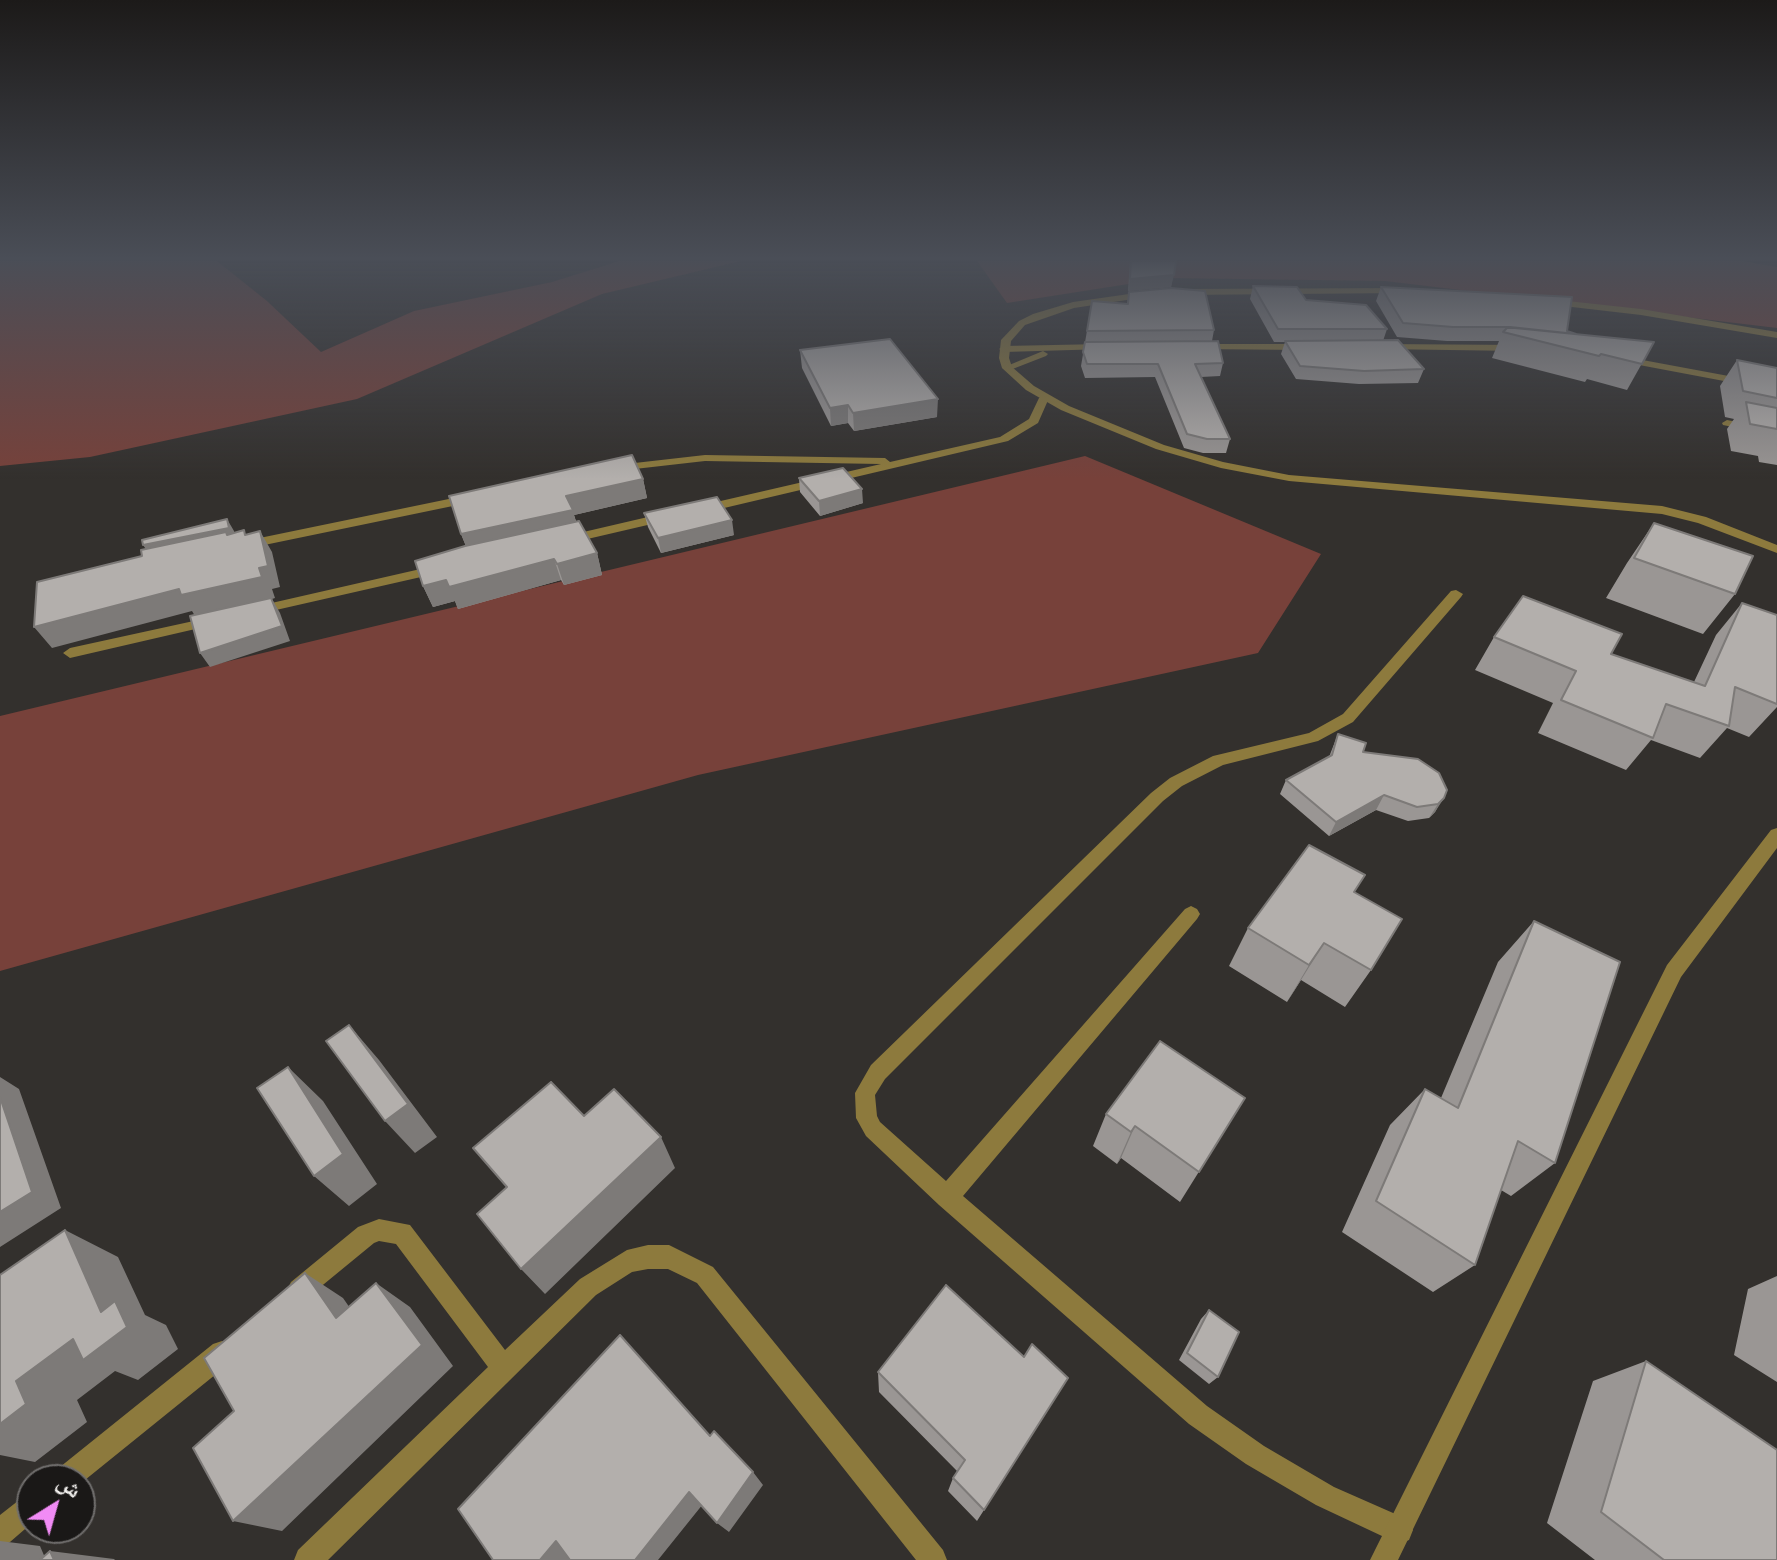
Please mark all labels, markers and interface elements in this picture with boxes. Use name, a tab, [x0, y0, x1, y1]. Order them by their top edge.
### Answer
north arrow	[16, 1464, 96, 1544]
text: ش	[51, 1467, 88, 1505]

